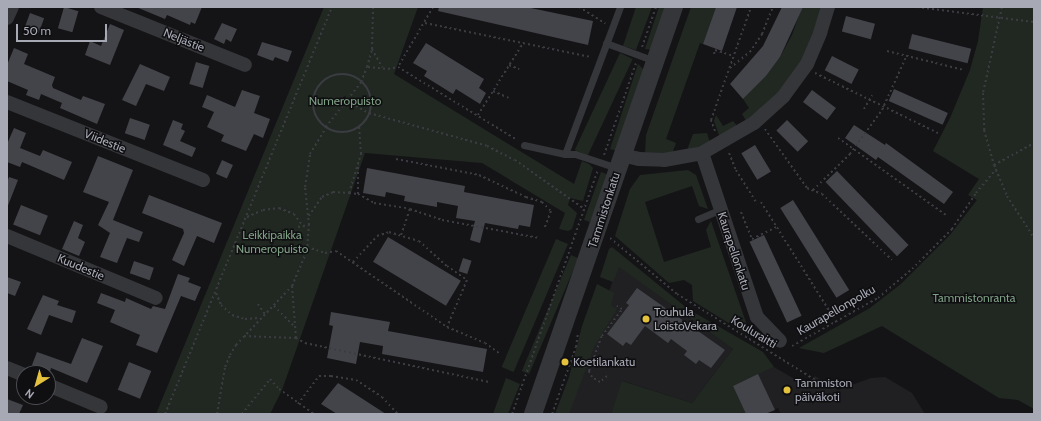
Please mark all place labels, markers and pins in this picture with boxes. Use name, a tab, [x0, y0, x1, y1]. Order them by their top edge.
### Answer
place label: Touhula LoistoVekara	[654, 305, 717, 333]
marker: Touhula LoistoVekara	[641, 314, 651, 324]
place label: Koetilankatu	[573, 355, 635, 369]
marker: Koetilankatu	[560, 357, 570, 367]
place label: Tammiston päiväkoti	[795, 376, 852, 404]
marker: Tammiston päiväkoti	[782, 385, 792, 395]

